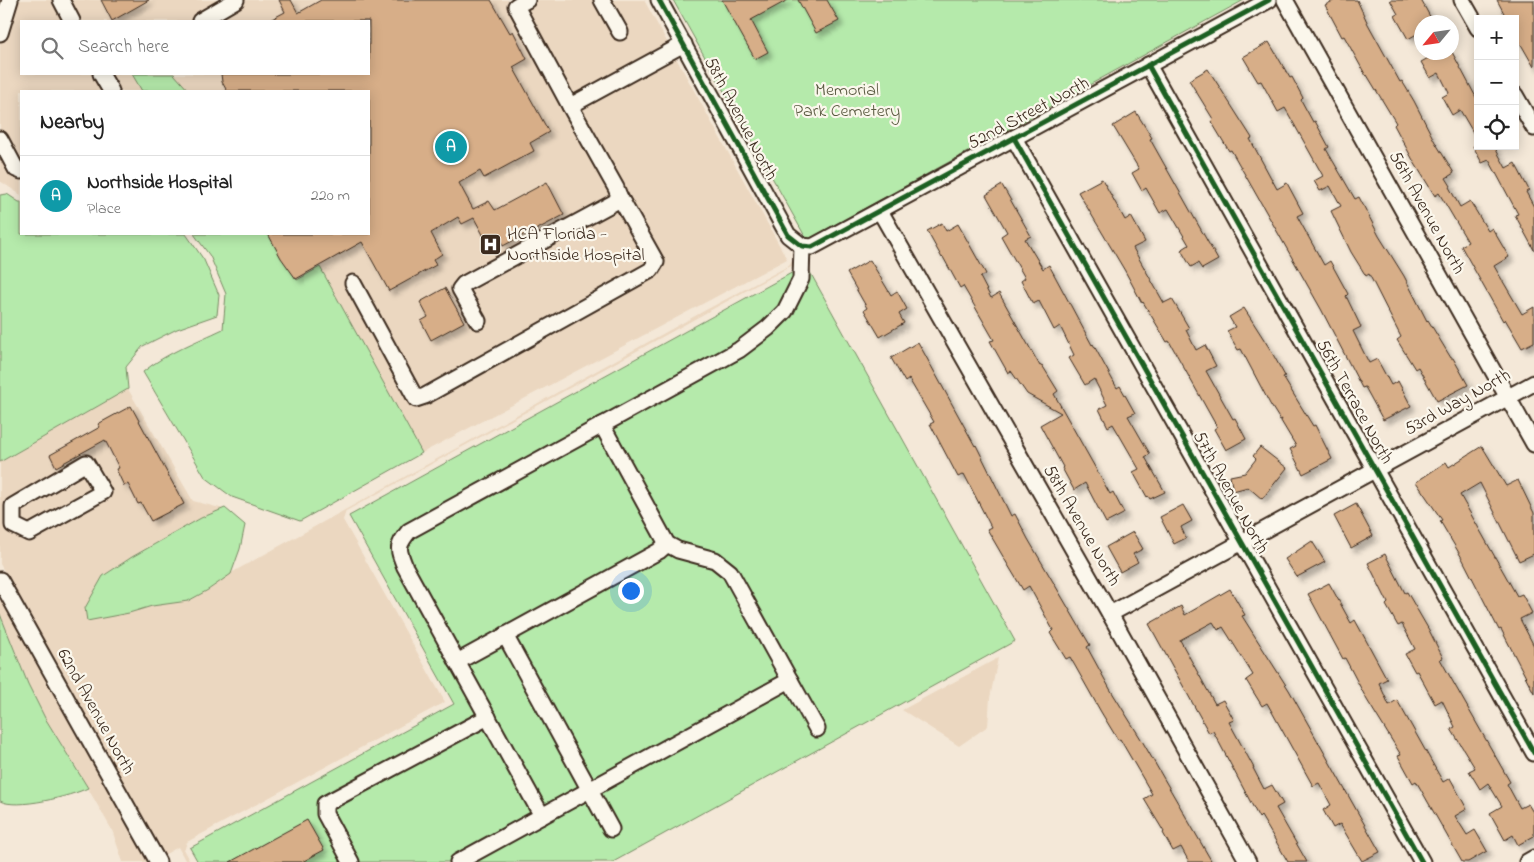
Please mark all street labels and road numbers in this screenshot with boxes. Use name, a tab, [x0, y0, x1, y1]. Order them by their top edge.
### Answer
street label: 58th Avenue North	[697, 53, 783, 185]
street label: 52nd Street North	[964, 71, 1094, 157]
street label: 56th Avenue North	[1381, 147, 1471, 279]
street label: 56th Terrace North	[1309, 335, 1399, 469]
street label: 53rd Way North	[1400, 363, 1516, 443]
street label: 57th Avenue North	[1185, 427, 1275, 559]
street label: 58th Avenue North	[1036, 461, 1126, 591]
street label: 62nd Avenue North	[50, 644, 140, 780]

